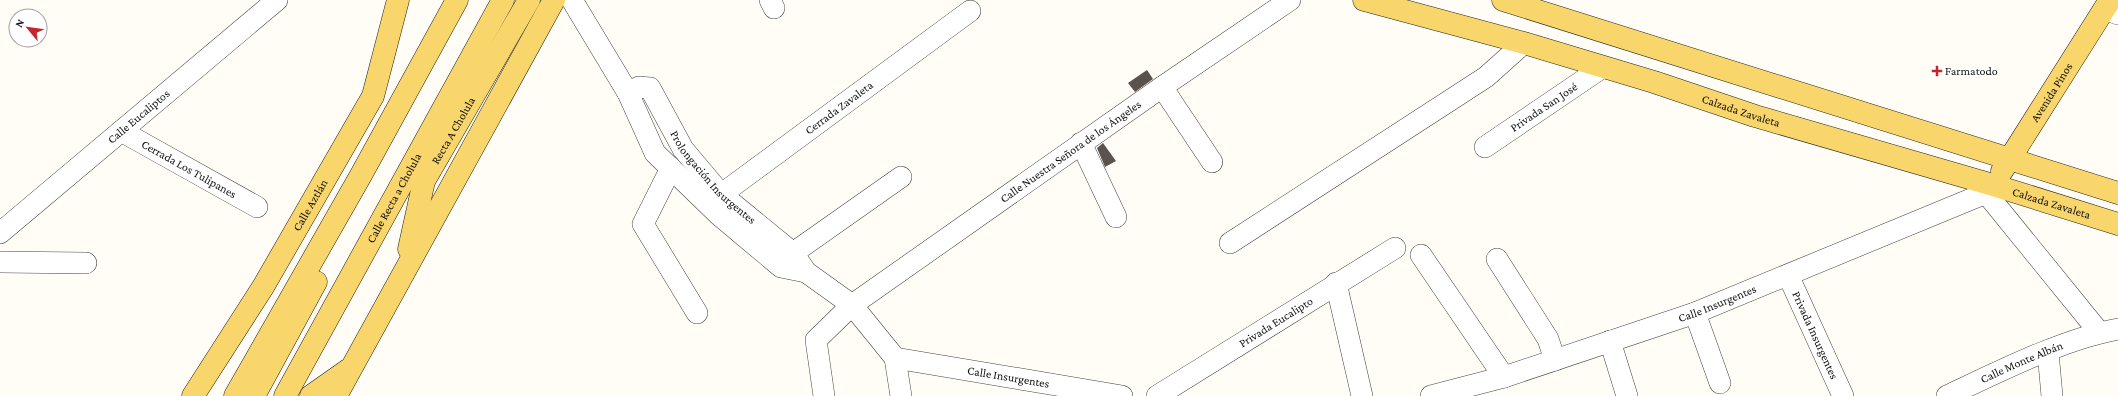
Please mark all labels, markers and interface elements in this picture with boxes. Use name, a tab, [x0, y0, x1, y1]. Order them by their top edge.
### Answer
north arrow	[8, 8, 48, 48]
text: N	[12, 17, 27, 29]
street label: Avenida Pinos	[2028, 60, 2076, 125]
place label: Farmatodo	[1945, 64, 1998, 78]
marker: Farmatodo	[1932, 66, 1942, 76]
street label: Cerrada Zavaleta	[802, 78, 876, 137]
street label: Privada San José	[1508, 79, 1580, 135]
street label: Calle Eucaliptos	[105, 86, 173, 147]
street label: Calzada Zavaleta	[1700, 92, 1782, 130]
street label: Recta A Cholula	[428, 94, 478, 167]
street label: Calle Nuestra Señora de los Ángeles	[997, 97, 1144, 206]
street label: Prolongación Insurgentes	[667, 128, 759, 227]
street label: Cerrada Los Tulipanes	[139, 137, 239, 201]
street label: Calle Recta a Cholula	[364, 150, 425, 245]
street label: Calle Aztlán	[290, 176, 331, 234]
street label: Calzada Zavaleta	[2011, 184, 2093, 222]
street label: Calle Insurgentes	[1676, 281, 1759, 325]
street label: Privada Insurgentes	[1789, 289, 1842, 382]
street label: Privada Eucalipto	[1236, 294, 1315, 350]
street label: Calle Monte Albán	[1978, 338, 2065, 386]
street label: Calle Insurgentes	[966, 363, 1051, 391]

